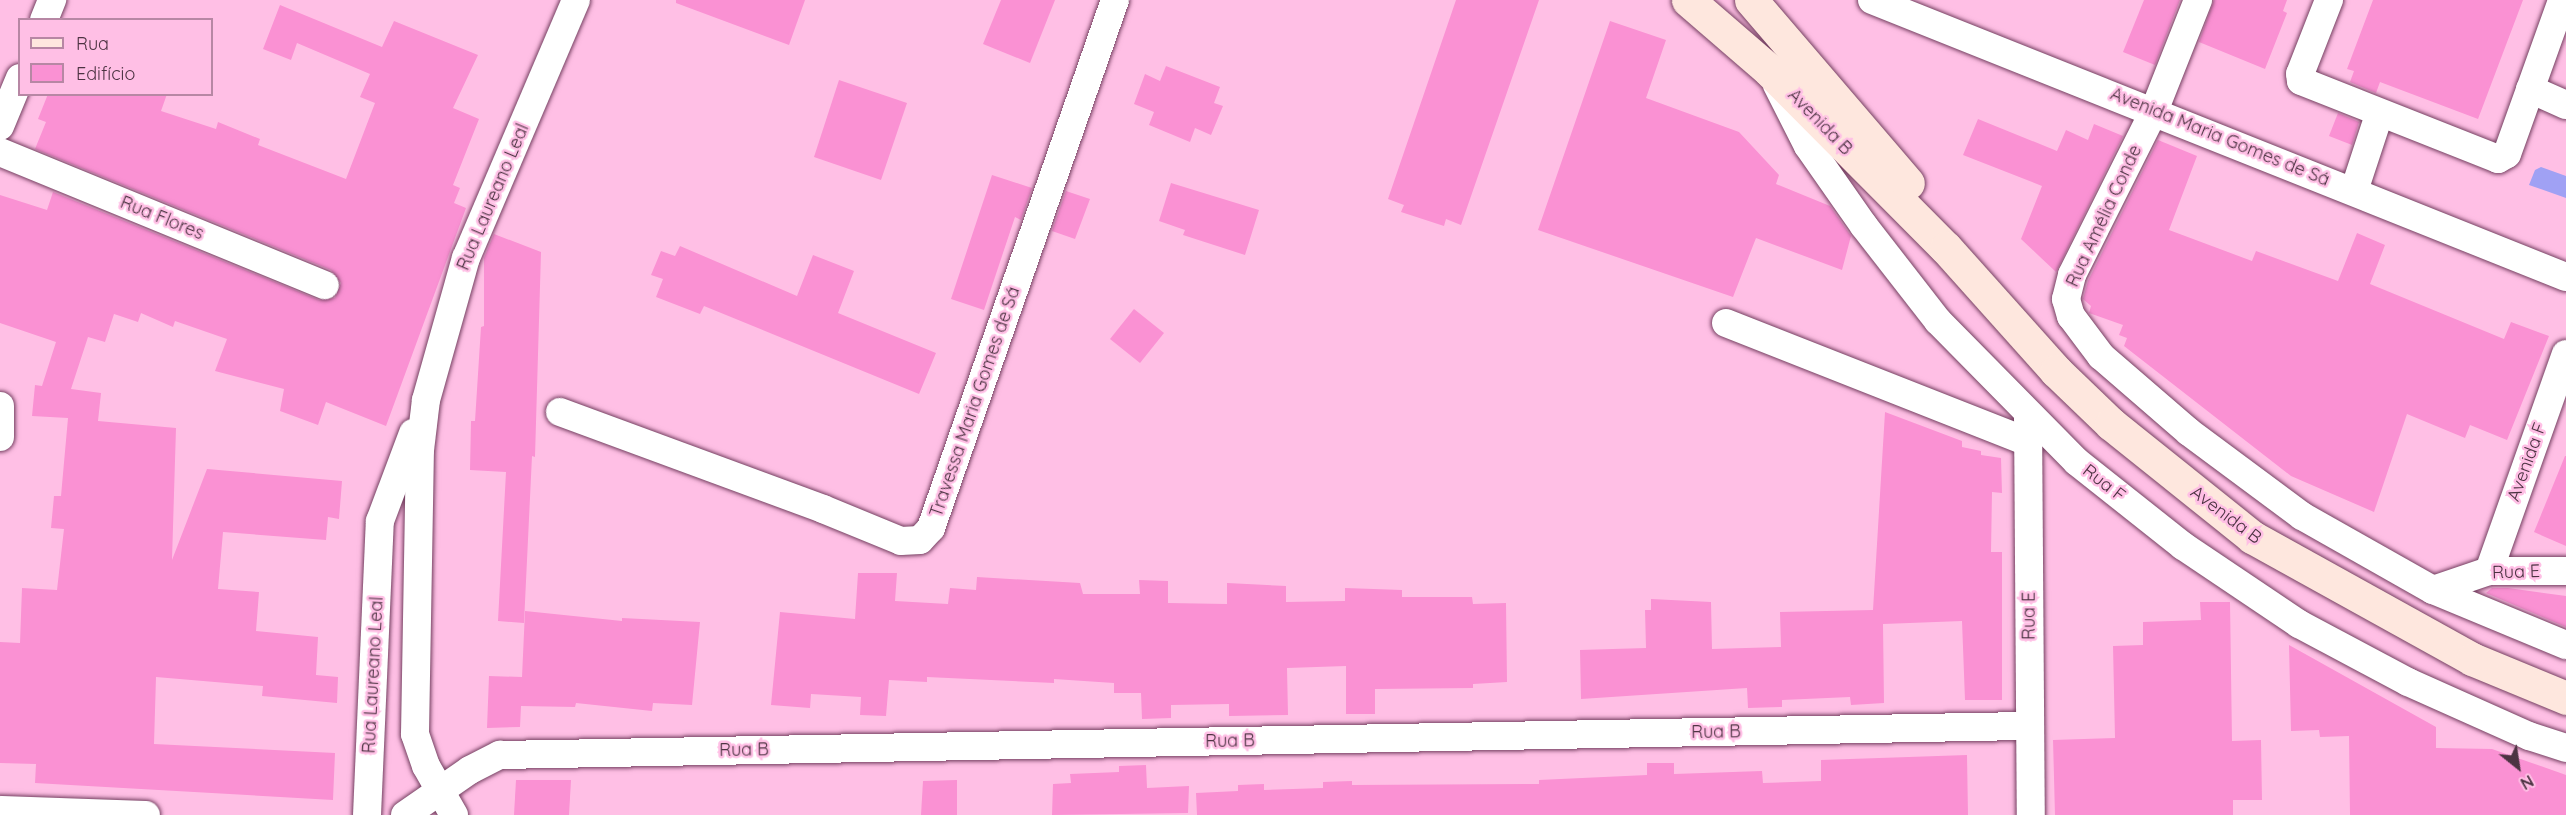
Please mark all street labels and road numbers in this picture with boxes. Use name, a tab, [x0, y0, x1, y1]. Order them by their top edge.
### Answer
street label: Avenida Maria Gomes de Sá	[2107, 83, 2333, 191]
street label: Avenida B	[1783, 84, 1857, 160]
street label: Rua Laureano Leal	[452, 120, 534, 274]
street label: Rua Amélia Conde	[2062, 142, 2146, 290]
street label: Rua Flores	[117, 191, 207, 245]
street label: Travessa Maria Gomes de Sá	[925, 284, 1025, 520]
street label: Avenida F	[2503, 420, 2551, 504]
street label: Rua F	[2078, 460, 2130, 506]
street label: Avenida B	[2186, 481, 2266, 549]
street label: Rua E	[2492, 560, 2540, 584]
street label: Rua E	[2018, 592, 2040, 640]
street label: Rua Laureano Leal	[358, 596, 388, 754]
street label: Rua B	[1691, 721, 1741, 743]
street label: Rua B	[1205, 730, 1255, 752]
street label: Rua B	[719, 739, 769, 761]

